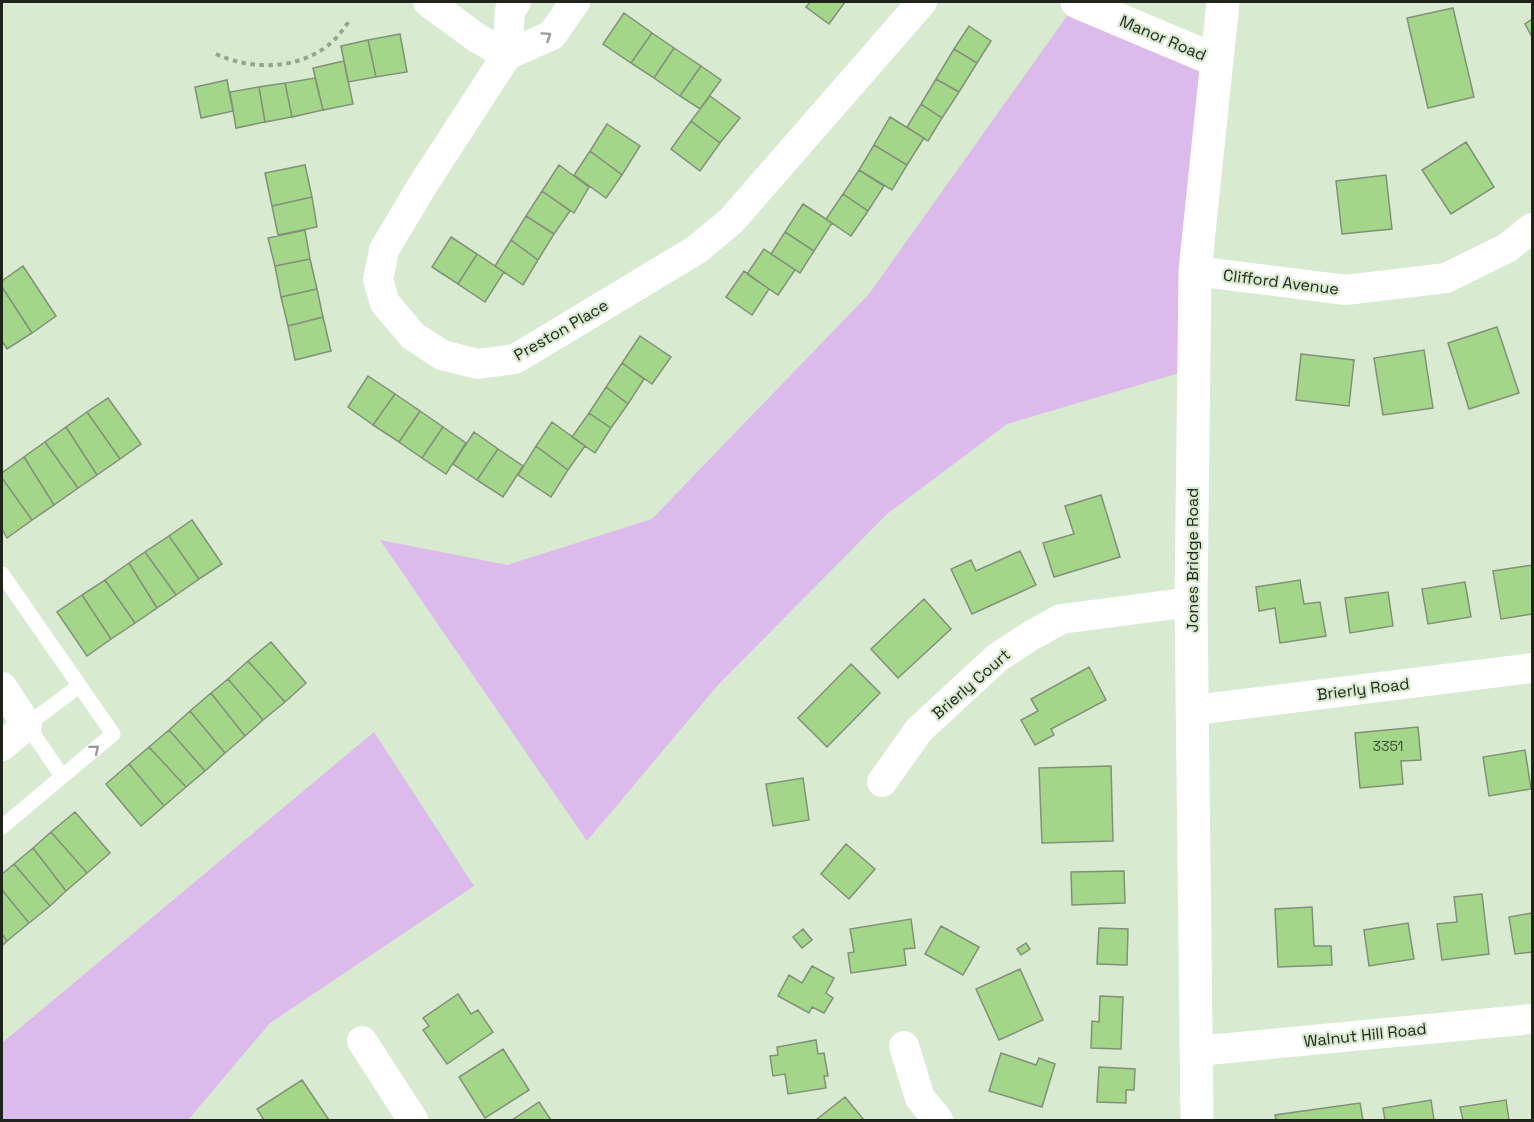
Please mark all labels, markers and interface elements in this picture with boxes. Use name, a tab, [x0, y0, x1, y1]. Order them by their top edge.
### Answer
street label: Manor Road	[1116, 10, 1210, 66]
one-way arrow	[541, 32, 552, 43]
street label: Clifford Avenue	[1222, 264, 1340, 300]
street label: Preston Place	[510, 295, 612, 365]
street label: Jones Bridge Road	[1182, 488, 1203, 632]
street label: Brierly Court	[927, 644, 1015, 724]
street label: Brierly Road	[1315, 673, 1411, 705]
house number: 3351	[1373, 737, 1403, 755]
one-way arrow	[88, 745, 99, 756]
street label: Walnut Hill Road	[1302, 1018, 1428, 1052]

